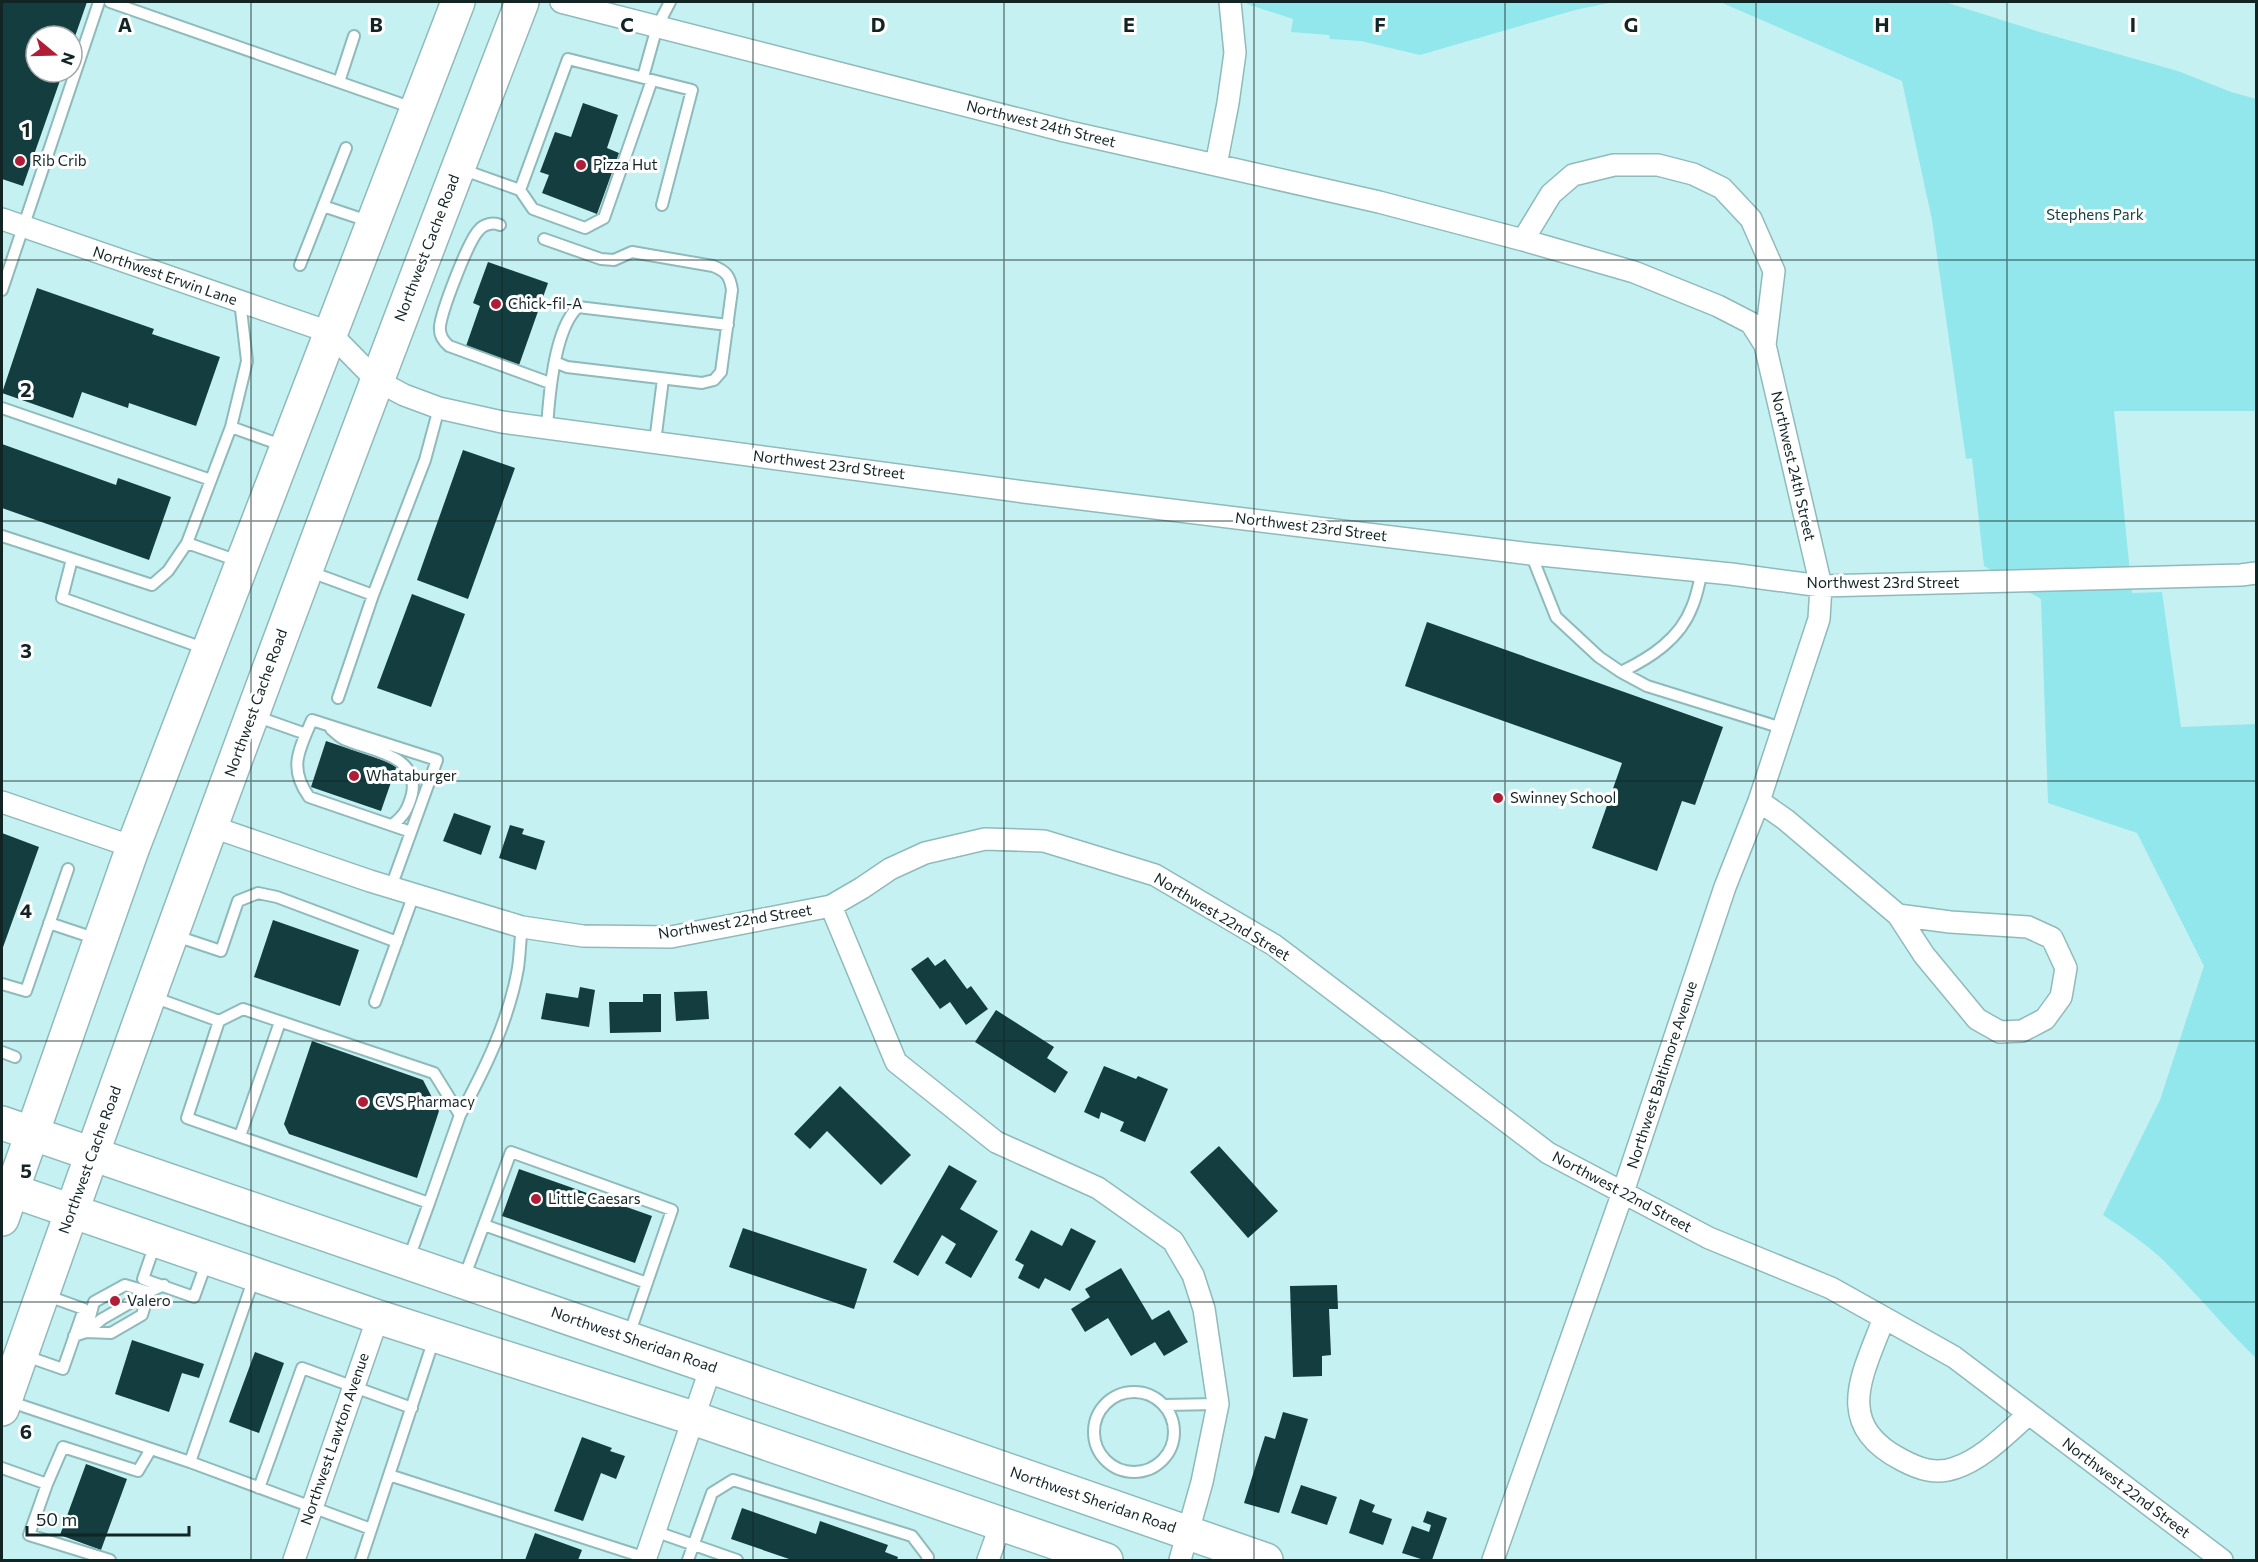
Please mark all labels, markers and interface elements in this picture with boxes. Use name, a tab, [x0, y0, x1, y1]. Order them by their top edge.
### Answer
text: A	[118, 12, 132, 36]
text: B	[369, 12, 383, 36]
text: C	[620, 12, 634, 36]
text: D	[871, 12, 885, 36]
text: E	[1123, 12, 1135, 36]
text: F	[1374, 12, 1386, 36]
text: G	[1624, 12, 1638, 36]
text: H	[1875, 12, 1890, 36]
text: I	[2130, 12, 2136, 36]
north arrow	[24, 24, 84, 84]
text: N	[58, 50, 80, 68]
street label: Northwest 24th Street	[965, 96, 1118, 150]
text: 1	[21, 117, 31, 141]
place label: Rib Crib	[32, 151, 87, 169]
marker: Rib Crib	[13, 154, 27, 168]
place label: Pizza Hut	[593, 155, 658, 173]
marker: Pizza Hut	[574, 158, 588, 172]
street label: Northwest Cache Road	[390, 171, 462, 324]
park label: Stephens Park	[2046, 205, 2144, 223]
street label: Northwest Erwin Lane	[91, 242, 240, 308]
place label: Chick-fil-A	[508, 294, 582, 312]
marker: Chick-fil-A	[489, 297, 503, 311]
text: 2	[20, 377, 32, 401]
street label: Northwest 24th Street	[1768, 389, 1820, 543]
street label: Northwest 23rd Street	[752, 446, 906, 482]
street label: Northwest 23rd Street	[1234, 508, 1388, 544]
street label: Northwest 23rd Street	[1807, 573, 1959, 591]
street label: Northwest Cache Road	[220, 626, 290, 779]
text: 3	[20, 638, 32, 662]
place label: Whataburger	[366, 766, 457, 784]
marker: Whataburger	[347, 769, 361, 783]
place label: Swinney School	[1510, 788, 1616, 806]
marker: Swinney School	[1491, 791, 1505, 805]
street label: Northwest 22nd Street	[1151, 868, 1294, 964]
text: 4	[20, 898, 32, 922]
street label: Northwest 22nd Street	[657, 900, 813, 942]
street label: Northwest Baltimore Avenue	[1622, 979, 1700, 1171]
street label: Northwest Cache Road	[54, 1083, 124, 1236]
place label: CVS Pharmacy	[375, 1092, 475, 1110]
marker: CVS Pharmacy	[356, 1095, 370, 1109]
street label: Northwest 22nd Street	[1550, 1147, 1695, 1236]
text: 5	[20, 1158, 32, 1182]
place label: Little Caesars	[548, 1189, 641, 1207]
marker: Little Caesars	[529, 1192, 543, 1206]
place label: Valero	[127, 1291, 171, 1309]
marker: Valero	[108, 1294, 122, 1308]
street label: Northwest Sheridan Road	[549, 1302, 720, 1376]
street label: Northwest Lawton Avenue	[296, 1350, 372, 1527]
text: 6	[20, 1419, 32, 1443]
street label: Northwest 22nd Street	[2059, 1433, 2194, 1541]
street label: Northwest Sheridan Road	[1008, 1462, 1179, 1536]
scale bar	[27, 1499, 189, 1537]
text: 50 m	[36, 1508, 77, 1530]

